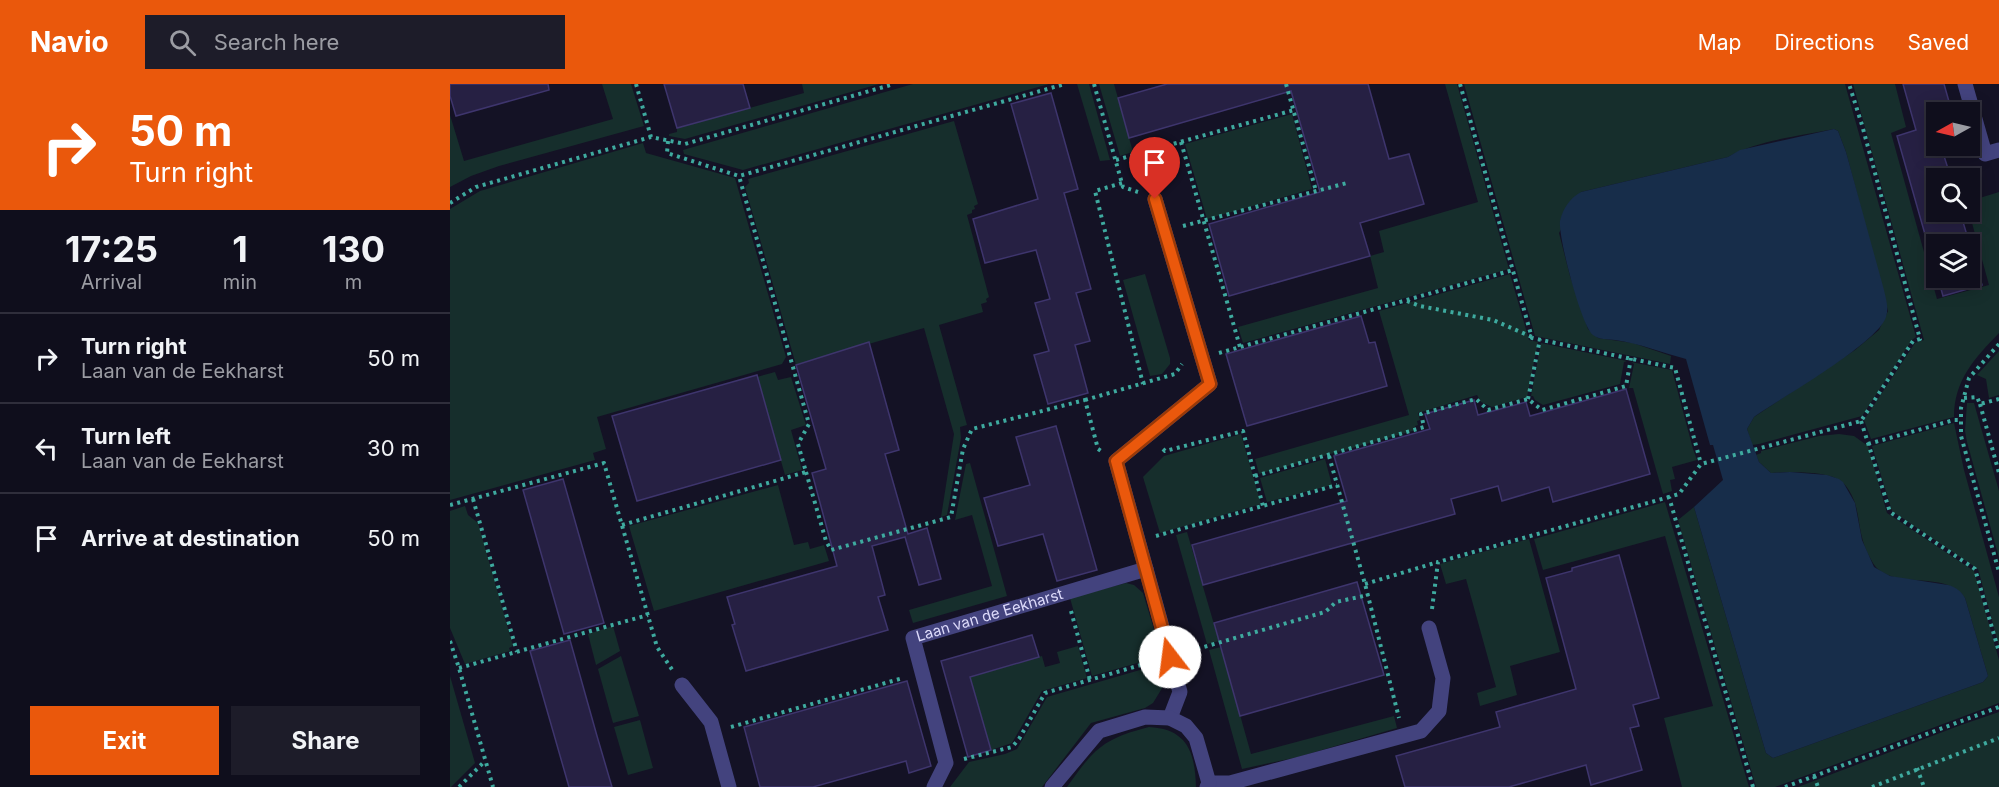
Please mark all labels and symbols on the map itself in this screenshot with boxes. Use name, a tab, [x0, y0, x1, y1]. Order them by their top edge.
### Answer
north arrow	[1926, 102, 1980, 156]
pin	[1129, 137, 1180, 199]
street label: Laan van de Eekharst	[914, 584, 1065, 646]
position arrow	[1138, 625, 1202, 689]

